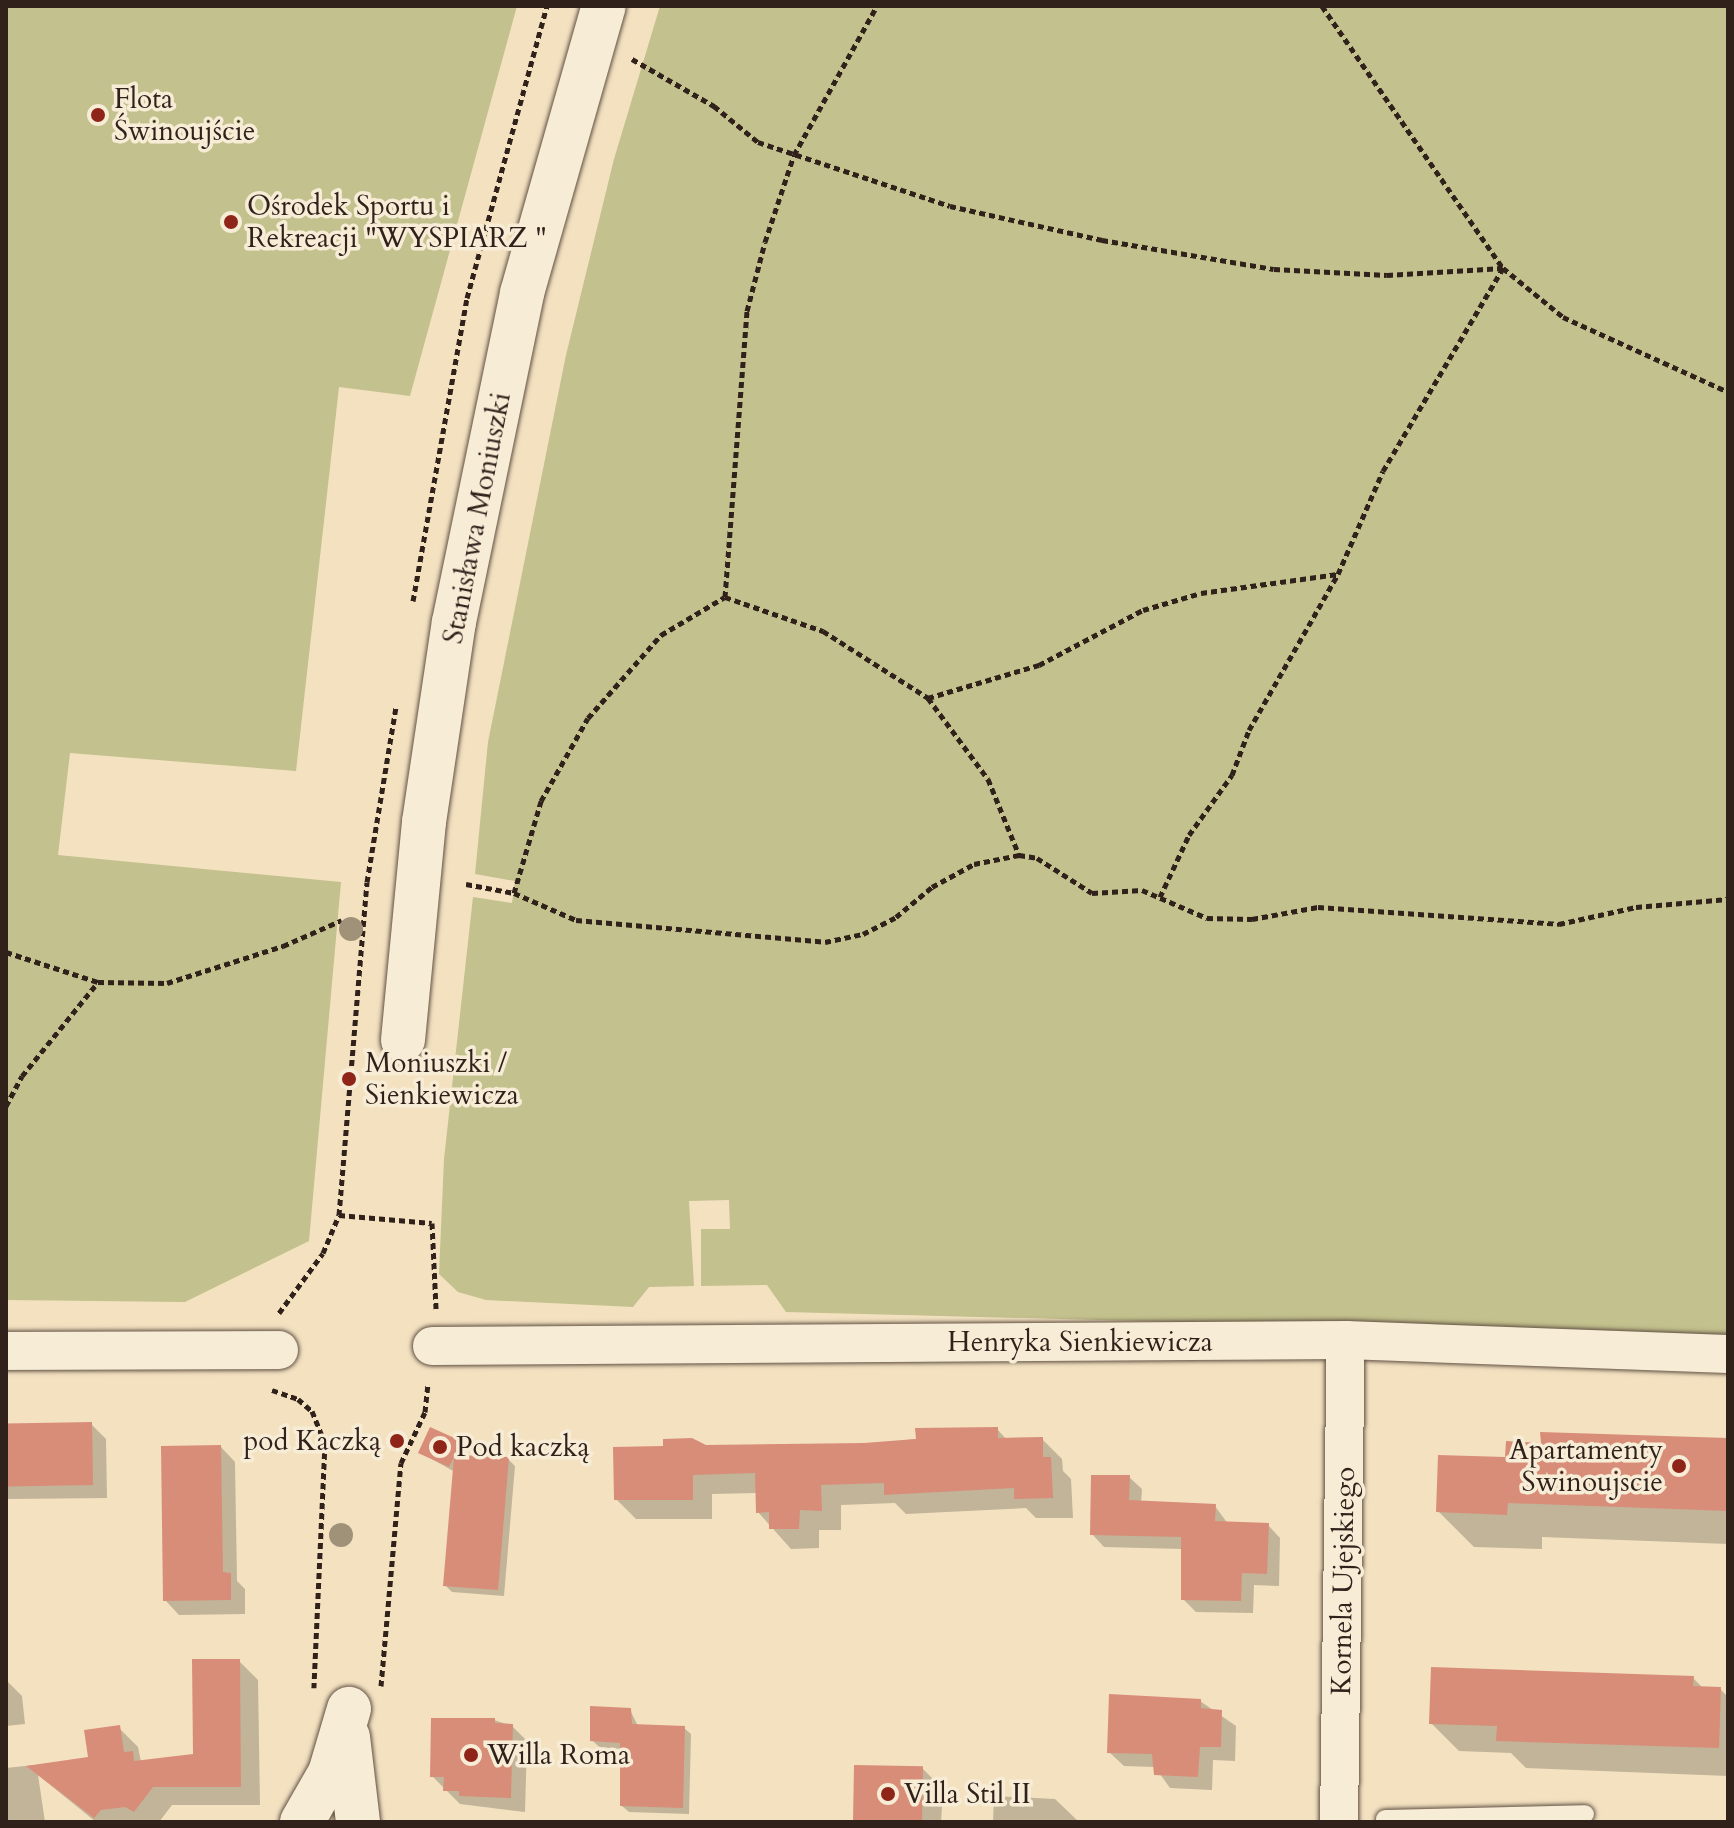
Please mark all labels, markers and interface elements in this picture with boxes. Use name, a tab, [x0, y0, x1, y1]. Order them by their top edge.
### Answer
place label: Flota Świnoujście	[114, 82, 255, 148]
marker: Flota Świnoujście	[89, 106, 107, 124]
place label: Ośrodek Sportu i Rekreacji "WYSPIARZ "	[247, 189, 547, 255]
marker: Ośrodek Sportu i Rekreacji "WYSPIARZ "	[222, 213, 240, 231]
street label: Stanisława Moniuszki	[436, 389, 518, 647]
place label: Moniuszki / Sienkiewicza	[365, 1046, 519, 1112]
marker: Moniuszki / Sienkiewicza	[340, 1070, 358, 1088]
street label: Henryka Sienkiewicza	[947, 1325, 1213, 1359]
place label: pod Kaczką	[243, 1424, 381, 1458]
place label: Pod kaczką	[456, 1430, 589, 1464]
marker: pod Kaczką	[388, 1432, 406, 1450]
place label: Apartamenty Swinoujscie	[1509, 1433, 1663, 1499]
marker: Pod kaczką	[431, 1438, 449, 1456]
marker: Apartamenty Swinoujscie	[1670, 1457, 1688, 1475]
street label: Kornela Ujejskiego	[1324, 1466, 1362, 1696]
place label: Willa Roma	[487, 1738, 630, 1772]
marker: Willa Roma	[462, 1746, 480, 1764]
place label: Villa Stil II	[904, 1777, 1031, 1811]
marker: Villa Stil II	[879, 1785, 897, 1803]

